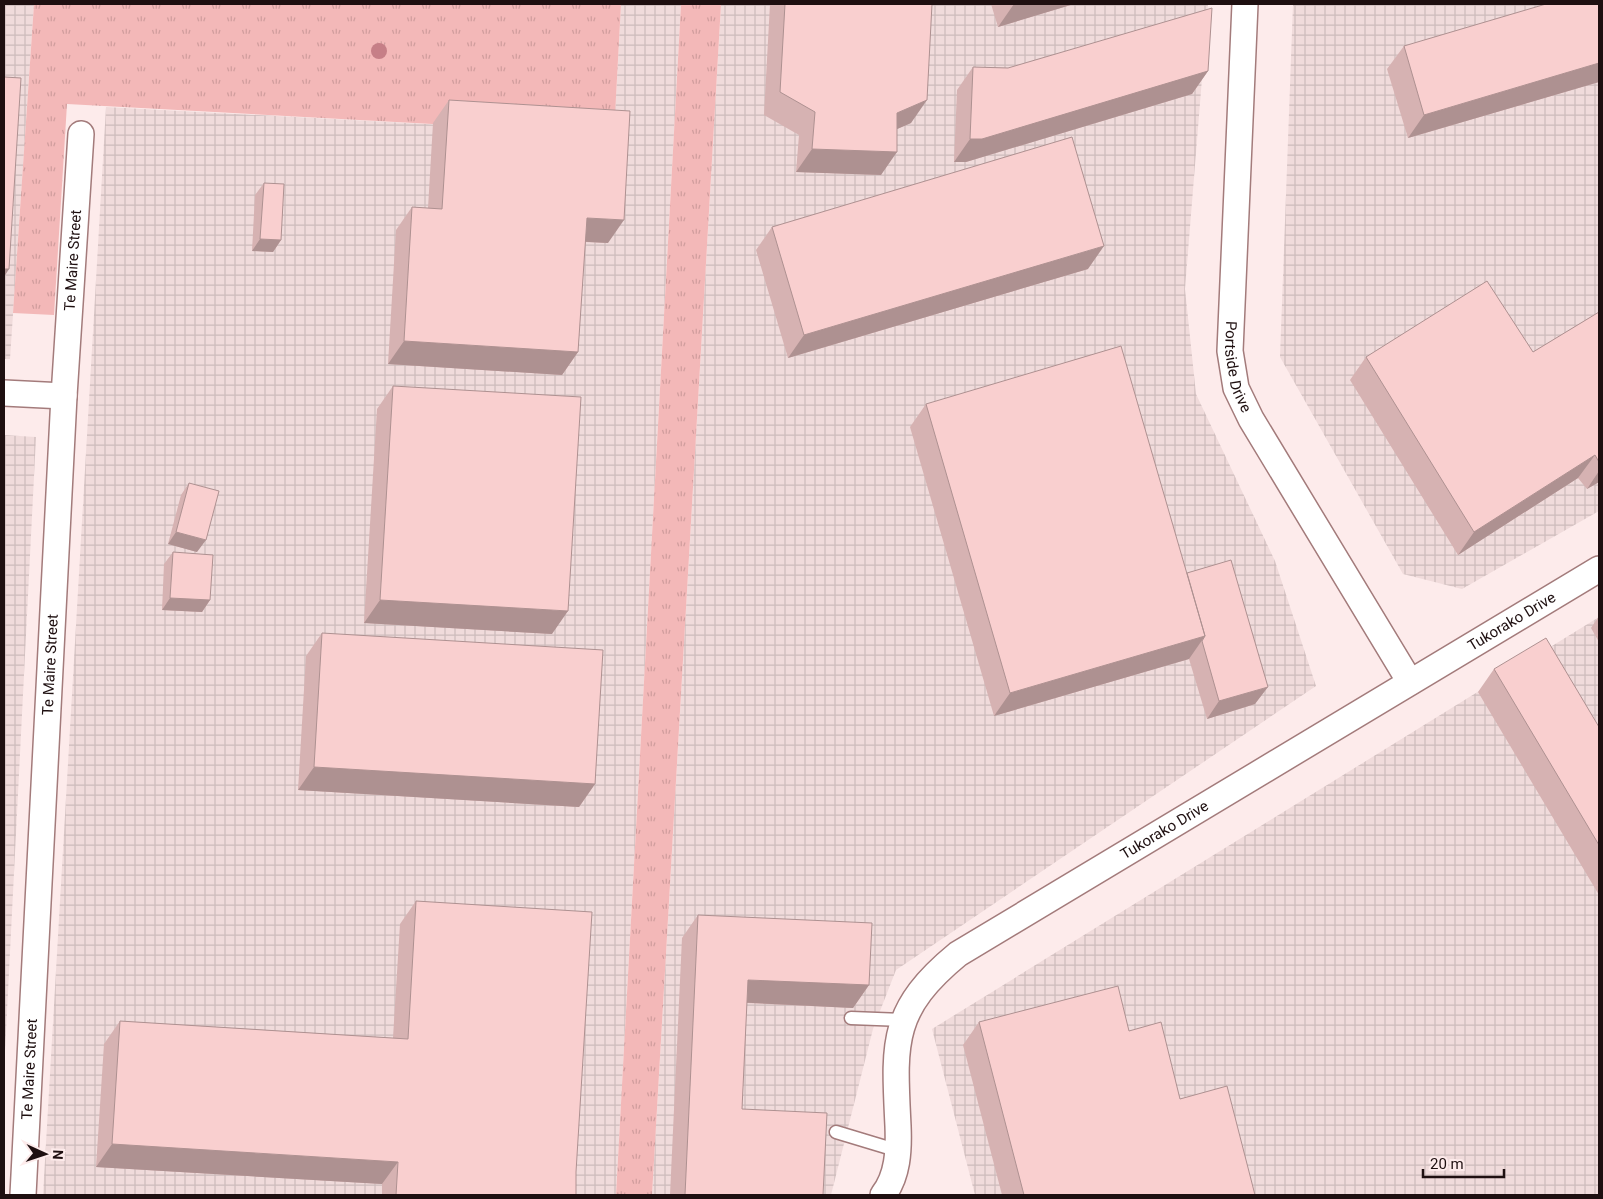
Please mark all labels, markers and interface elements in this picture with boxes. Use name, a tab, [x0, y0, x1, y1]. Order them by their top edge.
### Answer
street label: Te Maire Street	[61, 209, 85, 311]
street label: Portside Drive	[1221, 321, 1255, 415]
street label: Tukorako Drive	[1464, 588, 1559, 655]
street label: Te Maire Street	[39, 614, 62, 716]
street label: Tukorako Drive	[1117, 797, 1212, 863]
street label: Te Maire Street	[18, 1018, 41, 1120]
north arrow	[20, 1129, 70, 1179]
scale bar	[1423, 1146, 1504, 1178]
text: N	[50, 1149, 66, 1160]
text: 20 m	[1430, 1155, 1464, 1173]

